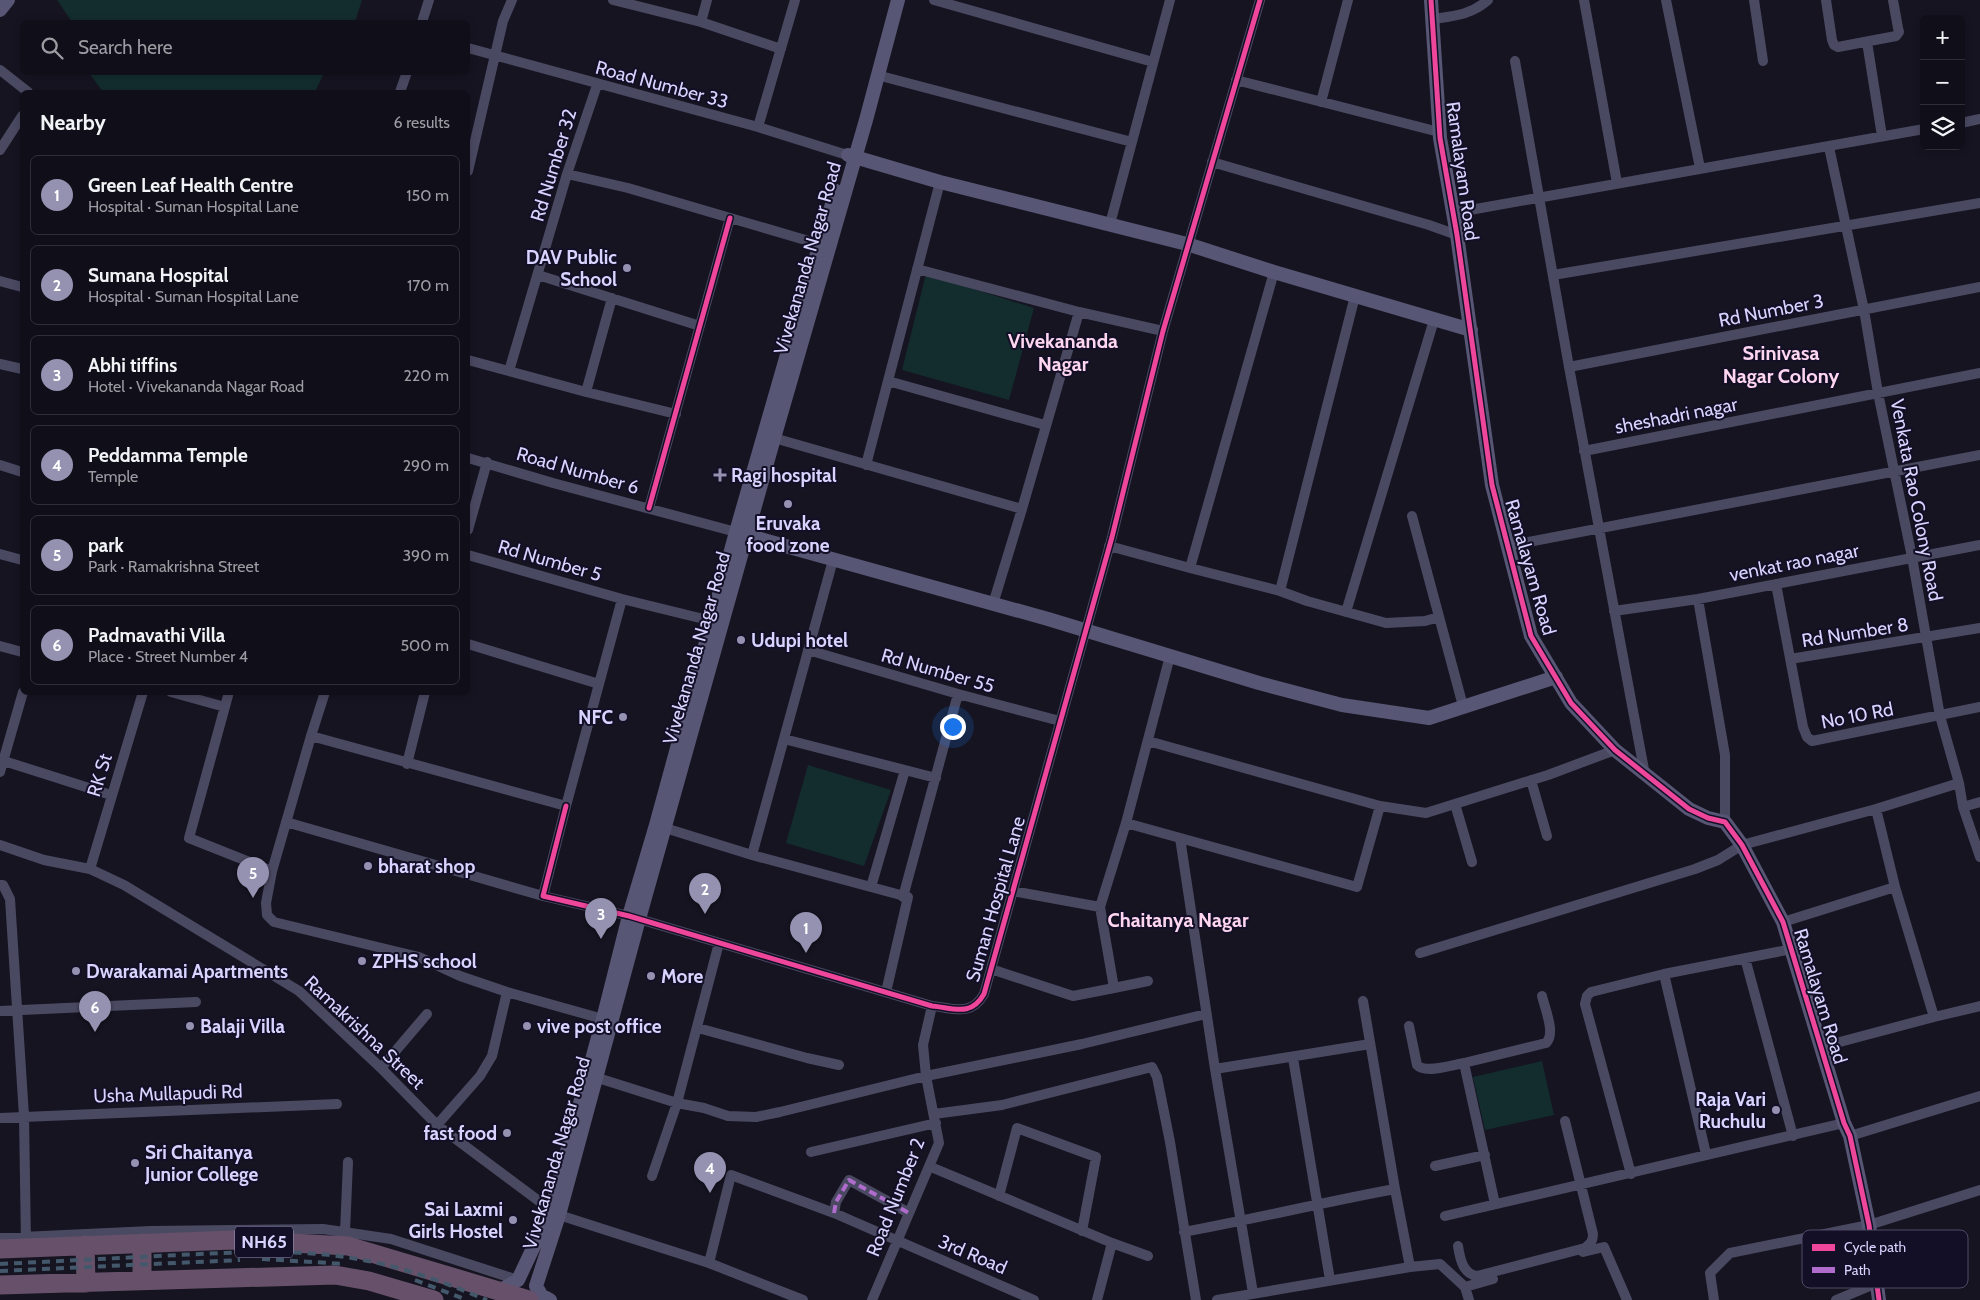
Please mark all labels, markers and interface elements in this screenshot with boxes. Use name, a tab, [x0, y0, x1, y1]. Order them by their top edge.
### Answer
map controls	[1920, 15, 1965, 150]
button: +	[1920, 15, 1965, 60]
search box	[20, 20, 470, 75]
icon: search	[38, 34, 66, 62]
text: Search here	[78, 36, 172, 59]
street label: Road Number 33	[593, 56, 731, 113]
button: −	[1920, 60, 1965, 105]
street label: Ramalayam Road	[1441, 100, 1484, 242]
button: layers	[1920, 105, 1965, 150]
street label: Rd Number 32	[525, 106, 582, 224]
text: Nearby	[40, 110, 106, 135]
text: 6 results	[394, 113, 450, 132]
street label: Vivekananda Nagar Road	[769, 159, 846, 357]
text: Green Leaf Health Centre	[88, 174, 293, 197]
text: 1	[54, 186, 60, 205]
text: 150 m	[406, 186, 449, 205]
text: Hospital · Suman Hospital Lane	[88, 197, 299, 216]
place label: DAV Public School	[526, 246, 617, 291]
marker: DAV Public School	[621, 262, 633, 274]
text: Sumana Hospital	[88, 264, 229, 287]
text: 2	[53, 276, 61, 295]
text: 170 m	[407, 276, 449, 295]
text: Hospital · Suman Hospital Lane	[88, 287, 299, 306]
street label: Rd Number 3	[1717, 289, 1826, 332]
district label: Vivekananda Nagar	[1008, 329, 1118, 376]
district label: Srinivasa Nagar Colony	[1723, 341, 1839, 388]
text: Abhi tiffins	[88, 354, 177, 377]
text: 3	[53, 366, 61, 385]
text: 220 m	[403, 366, 449, 385]
text: Hotel · Vivekananda Nagar Road	[88, 377, 304, 396]
street label: sheshadri nagar	[1613, 392, 1739, 439]
street label: Venkata Rao Colony Road	[1886, 397, 1947, 603]
street label: Road Number 6	[514, 442, 642, 499]
text: Peddamma Temple	[88, 444, 248, 467]
text: 4	[52, 456, 62, 475]
text: 290 m	[403, 456, 449, 475]
place label: Ragi hospital	[731, 464, 837, 487]
text: Temple	[88, 467, 138, 486]
marker: Ragi hospital	[713, 468, 727, 482]
street label: Ramalayam Road	[1500, 497, 1561, 638]
marker: Eruvaka food zone	[782, 498, 794, 510]
place label: Eruvaka food zone	[746, 512, 830, 557]
text: park	[88, 534, 124, 557]
street label: Rd Number 5	[495, 535, 604, 586]
street label: venkat rao nagar	[1727, 539, 1861, 586]
text: 5	[53, 546, 61, 565]
text: 390 m	[402, 546, 449, 565]
street label: Vivekananda Nagar Road	[658, 549, 735, 747]
text: Park · Ramakrishna Street	[88, 557, 259, 576]
street label: Rd Number 8	[1800, 613, 1910, 652]
text: Padmavathi Villa	[88, 624, 225, 647]
place label: Udupi hotel	[751, 629, 848, 652]
marker: Udupi hotel	[735, 634, 747, 646]
text: 6	[53, 636, 62, 655]
text: 500 m	[400, 636, 449, 655]
street label: Rd Number 55	[879, 643, 997, 698]
text: Place · Street Number 4	[88, 647, 248, 666]
street label: No 10 Rd	[1819, 697, 1895, 734]
place label: NFC	[578, 706, 613, 729]
marker: NFC	[617, 711, 629, 723]
your location	[940, 714, 966, 740]
street label: RK St	[82, 750, 117, 799]
street label: Suman Hospital Lane	[961, 814, 1030, 984]
place label: bharat shop	[378, 855, 475, 878]
pin: 5	[237, 857, 269, 898]
marker: bharat shop	[362, 860, 374, 872]
pin: 2	[689, 873, 721, 914]
pin: 3	[585, 898, 617, 939]
district label: Chaitanya Nagar	[1107, 908, 1249, 932]
pin: 1	[790, 912, 822, 953]
street label: Ramalayam Road	[1789, 926, 1852, 1067]
place label: ZPHS school	[372, 950, 477, 973]
marker: ZPHS school	[356, 955, 368, 967]
place label: Dwarakamai Apartments	[86, 960, 288, 983]
marker: Dwarakamai Apartments	[70, 965, 82, 977]
place label: More	[661, 965, 704, 988]
marker: More	[645, 970, 657, 982]
street label: Ramakrishna Street	[300, 971, 430, 1094]
pin: 6	[79, 991, 111, 1032]
place label: Balaji Villa	[200, 1015, 285, 1038]
place label: vive post office	[537, 1015, 662, 1038]
marker: Balaji Villa	[184, 1020, 196, 1032]
marker: vive post office	[521, 1020, 533, 1032]
street label: Vivekananda Nagar Road	[518, 1054, 595, 1252]
street label: Usha Mullapudi Rd	[93, 1079, 243, 1108]
place label: Raja Vari Ruchulu	[1695, 1088, 1766, 1133]
marker: Raja Vari Ruchulu	[1770, 1104, 1782, 1116]
place label: fast food	[423, 1122, 497, 1145]
marker: fast food	[501, 1127, 513, 1139]
street label: Road Number 2	[861, 1135, 930, 1260]
place label: Sri Chaitanya Junior College	[144, 1141, 258, 1186]
pin: 4	[694, 1152, 726, 1193]
marker: Sri Chaitanya Junior College	[129, 1157, 141, 1169]
place label: Sai Laxmi Girls Hostel	[409, 1198, 503, 1243]
marker: Sai Laxmi Girls Hostel	[507, 1214, 519, 1226]
road number: NH65	[235, 1226, 293, 1258]
street label: 3rd Road	[935, 1230, 1010, 1279]
legend	[1802, 1230, 1968, 1288]
text: Cycle path	[1844, 1238, 1906, 1256]
text: Path	[1844, 1261, 1871, 1279]

